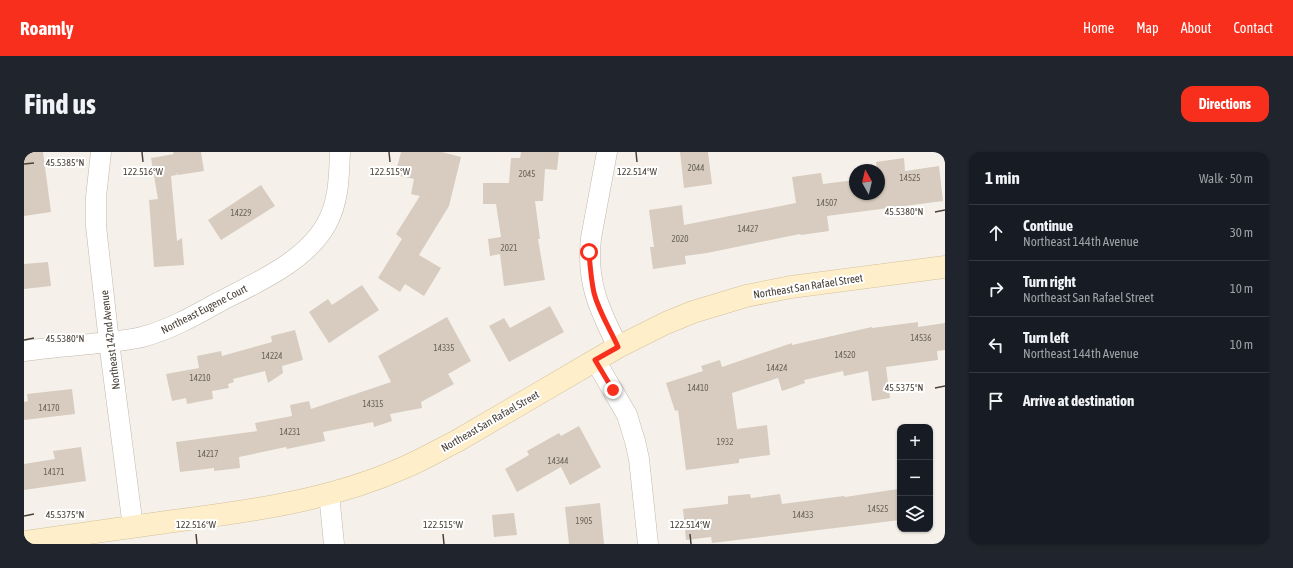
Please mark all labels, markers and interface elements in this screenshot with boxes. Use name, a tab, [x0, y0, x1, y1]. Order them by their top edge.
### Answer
text: Roamly	[20, 17, 74, 39]
text: Home	[1083, 20, 1114, 36]
text: Map	[1136, 20, 1159, 36]
text: About	[1181, 20, 1212, 36]
text: Contact	[1234, 20, 1273, 36]
button: Directions	[1181, 86, 1269, 122]
text: Find us	[24, 88, 96, 120]
text: 45.5385°N	[46, 157, 84, 168]
house number: 2044	[688, 163, 704, 173]
north arrow	[849, 164, 885, 200]
text: 122.516°W	[123, 166, 164, 177]
text: 122.515°W	[370, 166, 411, 177]
text: 122.514°W	[617, 166, 658, 177]
text: 1 min	[985, 168, 1020, 188]
house number: 2045	[519, 169, 535, 179]
text: Walk · 50 m	[1199, 171, 1253, 186]
house number: 14525	[899, 173, 921, 183]
house number: 14507	[816, 198, 838, 208]
text: 45.5380°N	[885, 206, 923, 217]
house number: 14229	[230, 208, 252, 218]
text: Continue	[1023, 217, 1073, 234]
icon: ahead	[985, 222, 1007, 244]
house number: 14427	[737, 224, 759, 234]
text: 30 m	[1230, 225, 1253, 240]
house number: 2020	[672, 234, 688, 244]
text: Northeast 144th Avenue	[1023, 234, 1139, 249]
house number: 2021	[501, 243, 517, 253]
route start	[580, 243, 598, 261]
street label: Northeast San Rafael Street	[752, 271, 864, 301]
text: Turn right	[1023, 273, 1076, 290]
icon: right	[985, 278, 1007, 300]
text: 10 m	[1230, 281, 1253, 296]
street label: Northeast Eugene Court	[159, 282, 249, 336]
street label: Northeast 142nd Avenue	[98, 290, 122, 390]
text: Northeast San Rafael Street	[1023, 290, 1154, 305]
text: Turn left	[1023, 329, 1069, 346]
text: 45.5380°N	[46, 333, 84, 344]
house number: 14536	[910, 333, 932, 343]
icon: left	[985, 334, 1007, 356]
text: 10 m	[1230, 337, 1253, 352]
house number: 14335	[433, 343, 455, 353]
text: Northeast 144th Avenue	[1023, 346, 1139, 361]
house number: 14520	[834, 350, 856, 360]
house number: 14224	[261, 351, 283, 361]
house number: 14424	[766, 363, 788, 373]
house number: 14210	[189, 373, 211, 383]
route end	[604, 381, 622, 399]
text: 45.5375°N	[885, 382, 923, 393]
house number: 14410	[687, 383, 709, 393]
street label: Northeast San Rafael Street	[439, 388, 541, 454]
icon: arrive	[985, 390, 1007, 412]
text: Arrive at destination	[1023, 392, 1134, 409]
house number: 14315	[362, 399, 384, 409]
house number: 14170	[38, 403, 60, 413]
map controls	[897, 424, 933, 532]
button: +	[897, 424, 933, 460]
house number: 14231	[279, 427, 301, 437]
house number: 1932	[717, 437, 733, 447]
house number: 14217	[197, 449, 219, 459]
house number: 14344	[547, 456, 569, 466]
button: −	[897, 460, 933, 496]
house number: 14171	[43, 467, 65, 477]
button: layers	[897, 496, 933, 532]
house number: 14525	[867, 504, 889, 514]
text: 45.5375°N	[46, 509, 84, 520]
house number: 14433	[792, 510, 814, 520]
house number: 1905	[576, 516, 592, 526]
text: 122.516°W	[176, 519, 217, 530]
text: 122.515°W	[423, 519, 464, 530]
text: 122.514°W	[670, 519, 711, 530]

